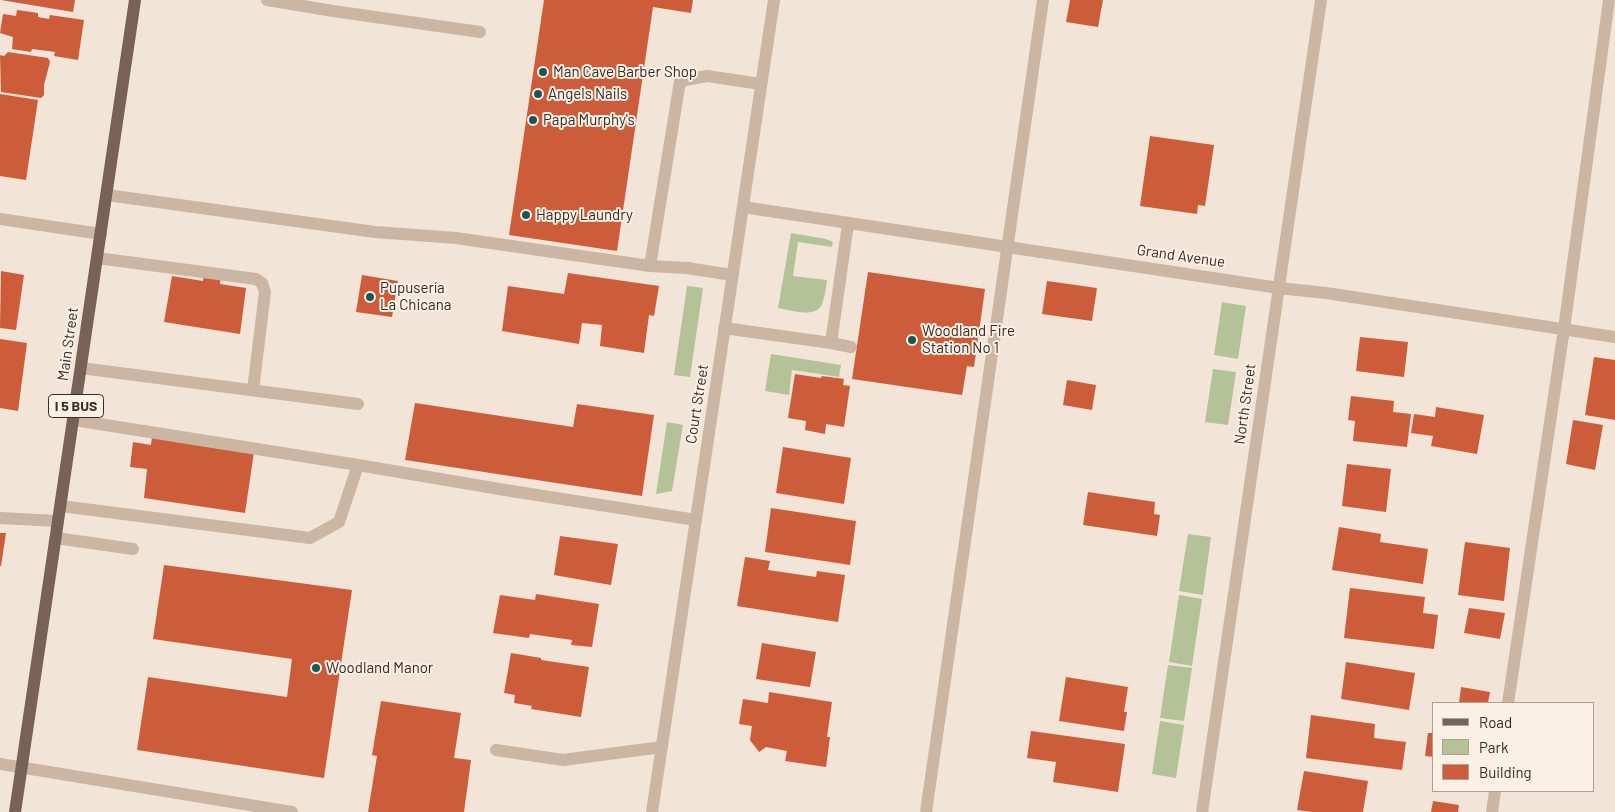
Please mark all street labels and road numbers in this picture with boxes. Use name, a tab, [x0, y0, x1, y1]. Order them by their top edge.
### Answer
street label: Grand Avenue	[1136, 241, 1226, 271]
street label: Main Street	[54, 306, 82, 382]
street label: North Street	[1230, 362, 1260, 446]
street label: Court Street	[682, 363, 712, 445]
road number: I 5 BUS	[48, 394, 104, 418]

